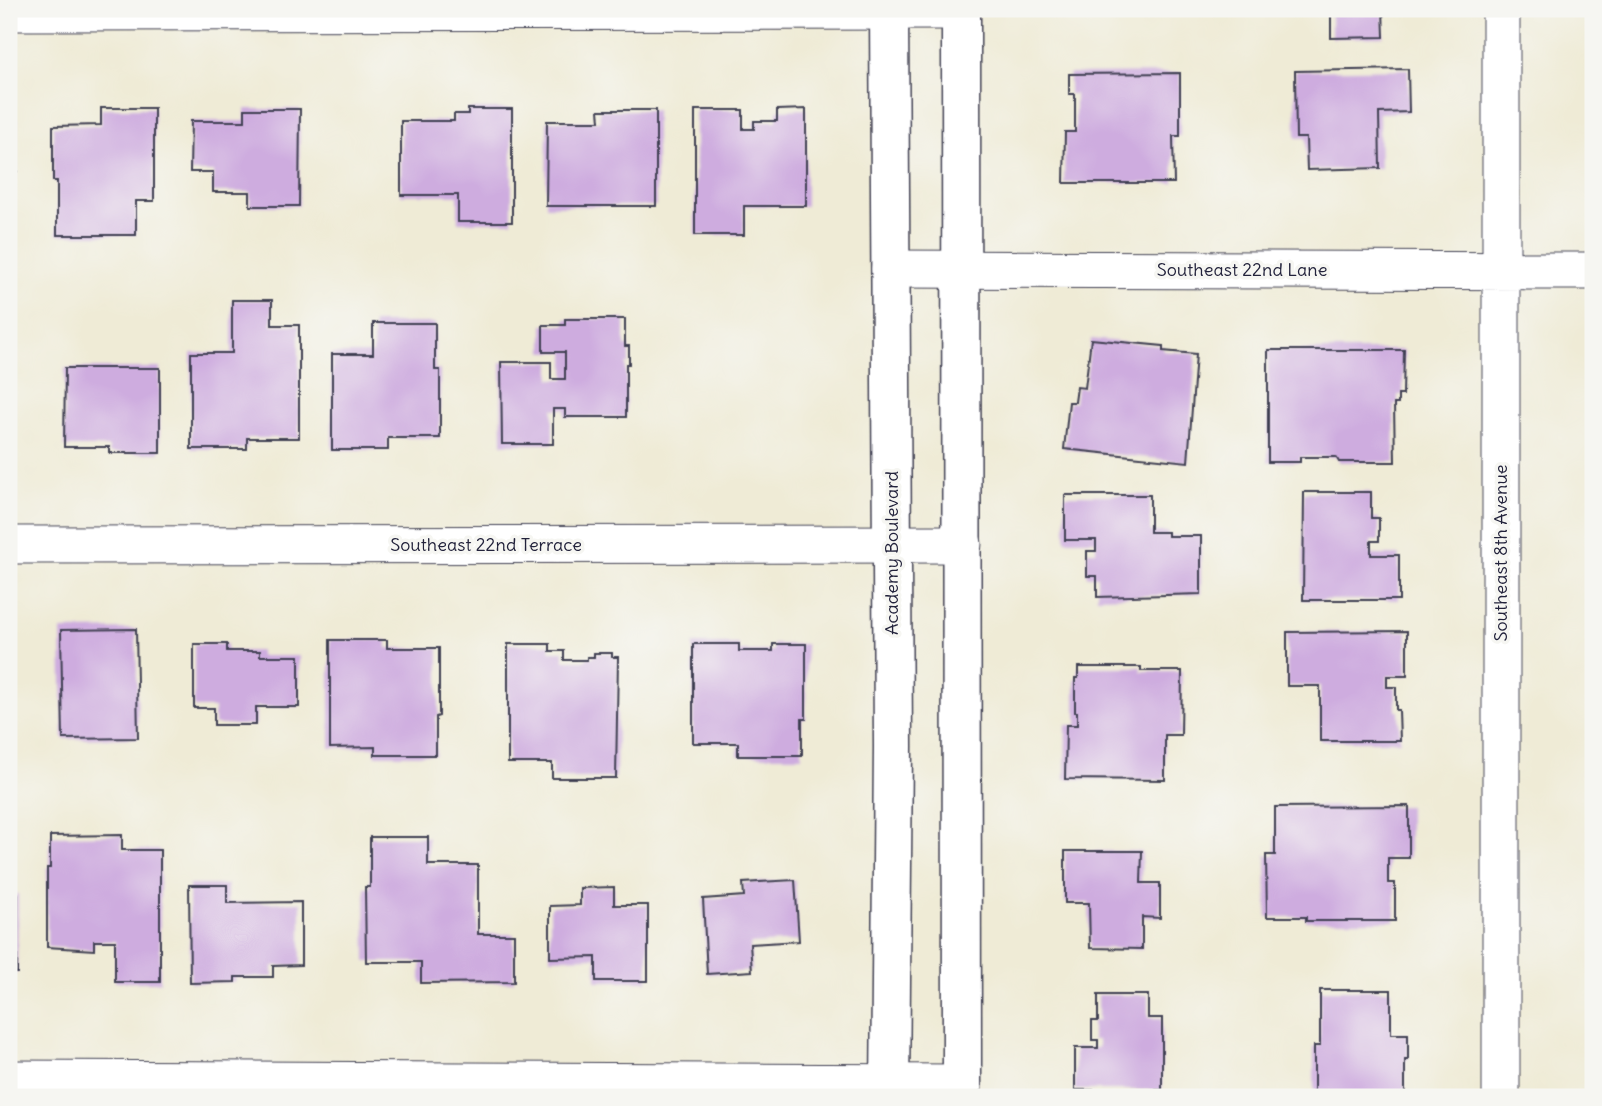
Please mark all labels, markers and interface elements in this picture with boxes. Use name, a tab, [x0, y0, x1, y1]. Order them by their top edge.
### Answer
street label: Southeast 22nd Lane	[1157, 258, 1327, 281]
street label: Southeast 8th Avenue	[1489, 464, 1512, 642]
street label: Academy Boulevard	[880, 471, 903, 635]
street label: Southeast 22nd Terrace	[390, 533, 582, 556]

